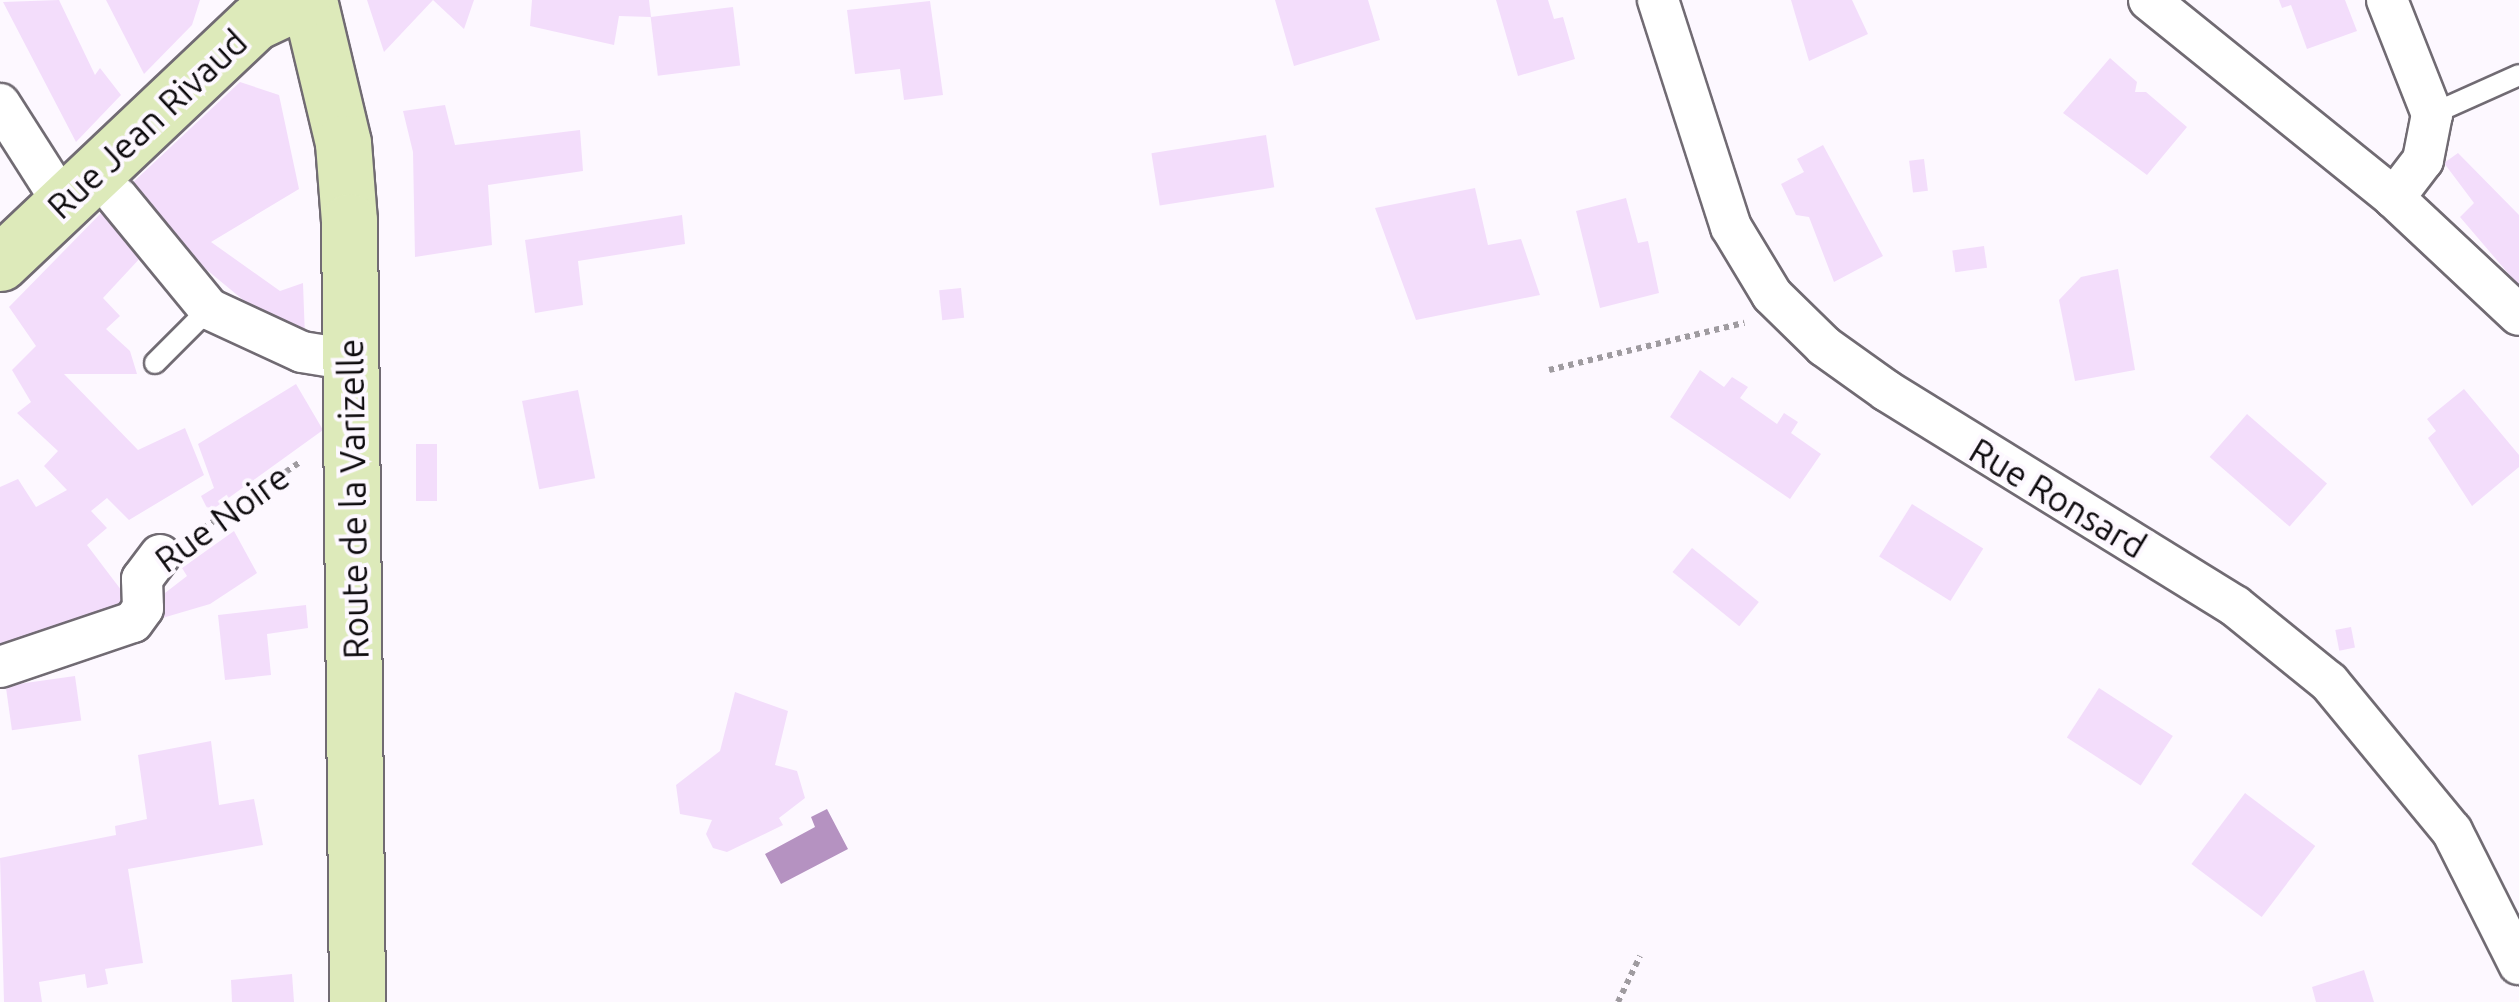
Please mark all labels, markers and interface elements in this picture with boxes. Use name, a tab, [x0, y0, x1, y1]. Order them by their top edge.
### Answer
street label: Rue Jean Rivaud	[39, 21, 255, 227]
street label: Route de la Varizelle	[329, 338, 377, 660]
street label: Rue Ronsard	[1962, 429, 2154, 567]
street label: Rue Noire	[147, 455, 297, 581]

